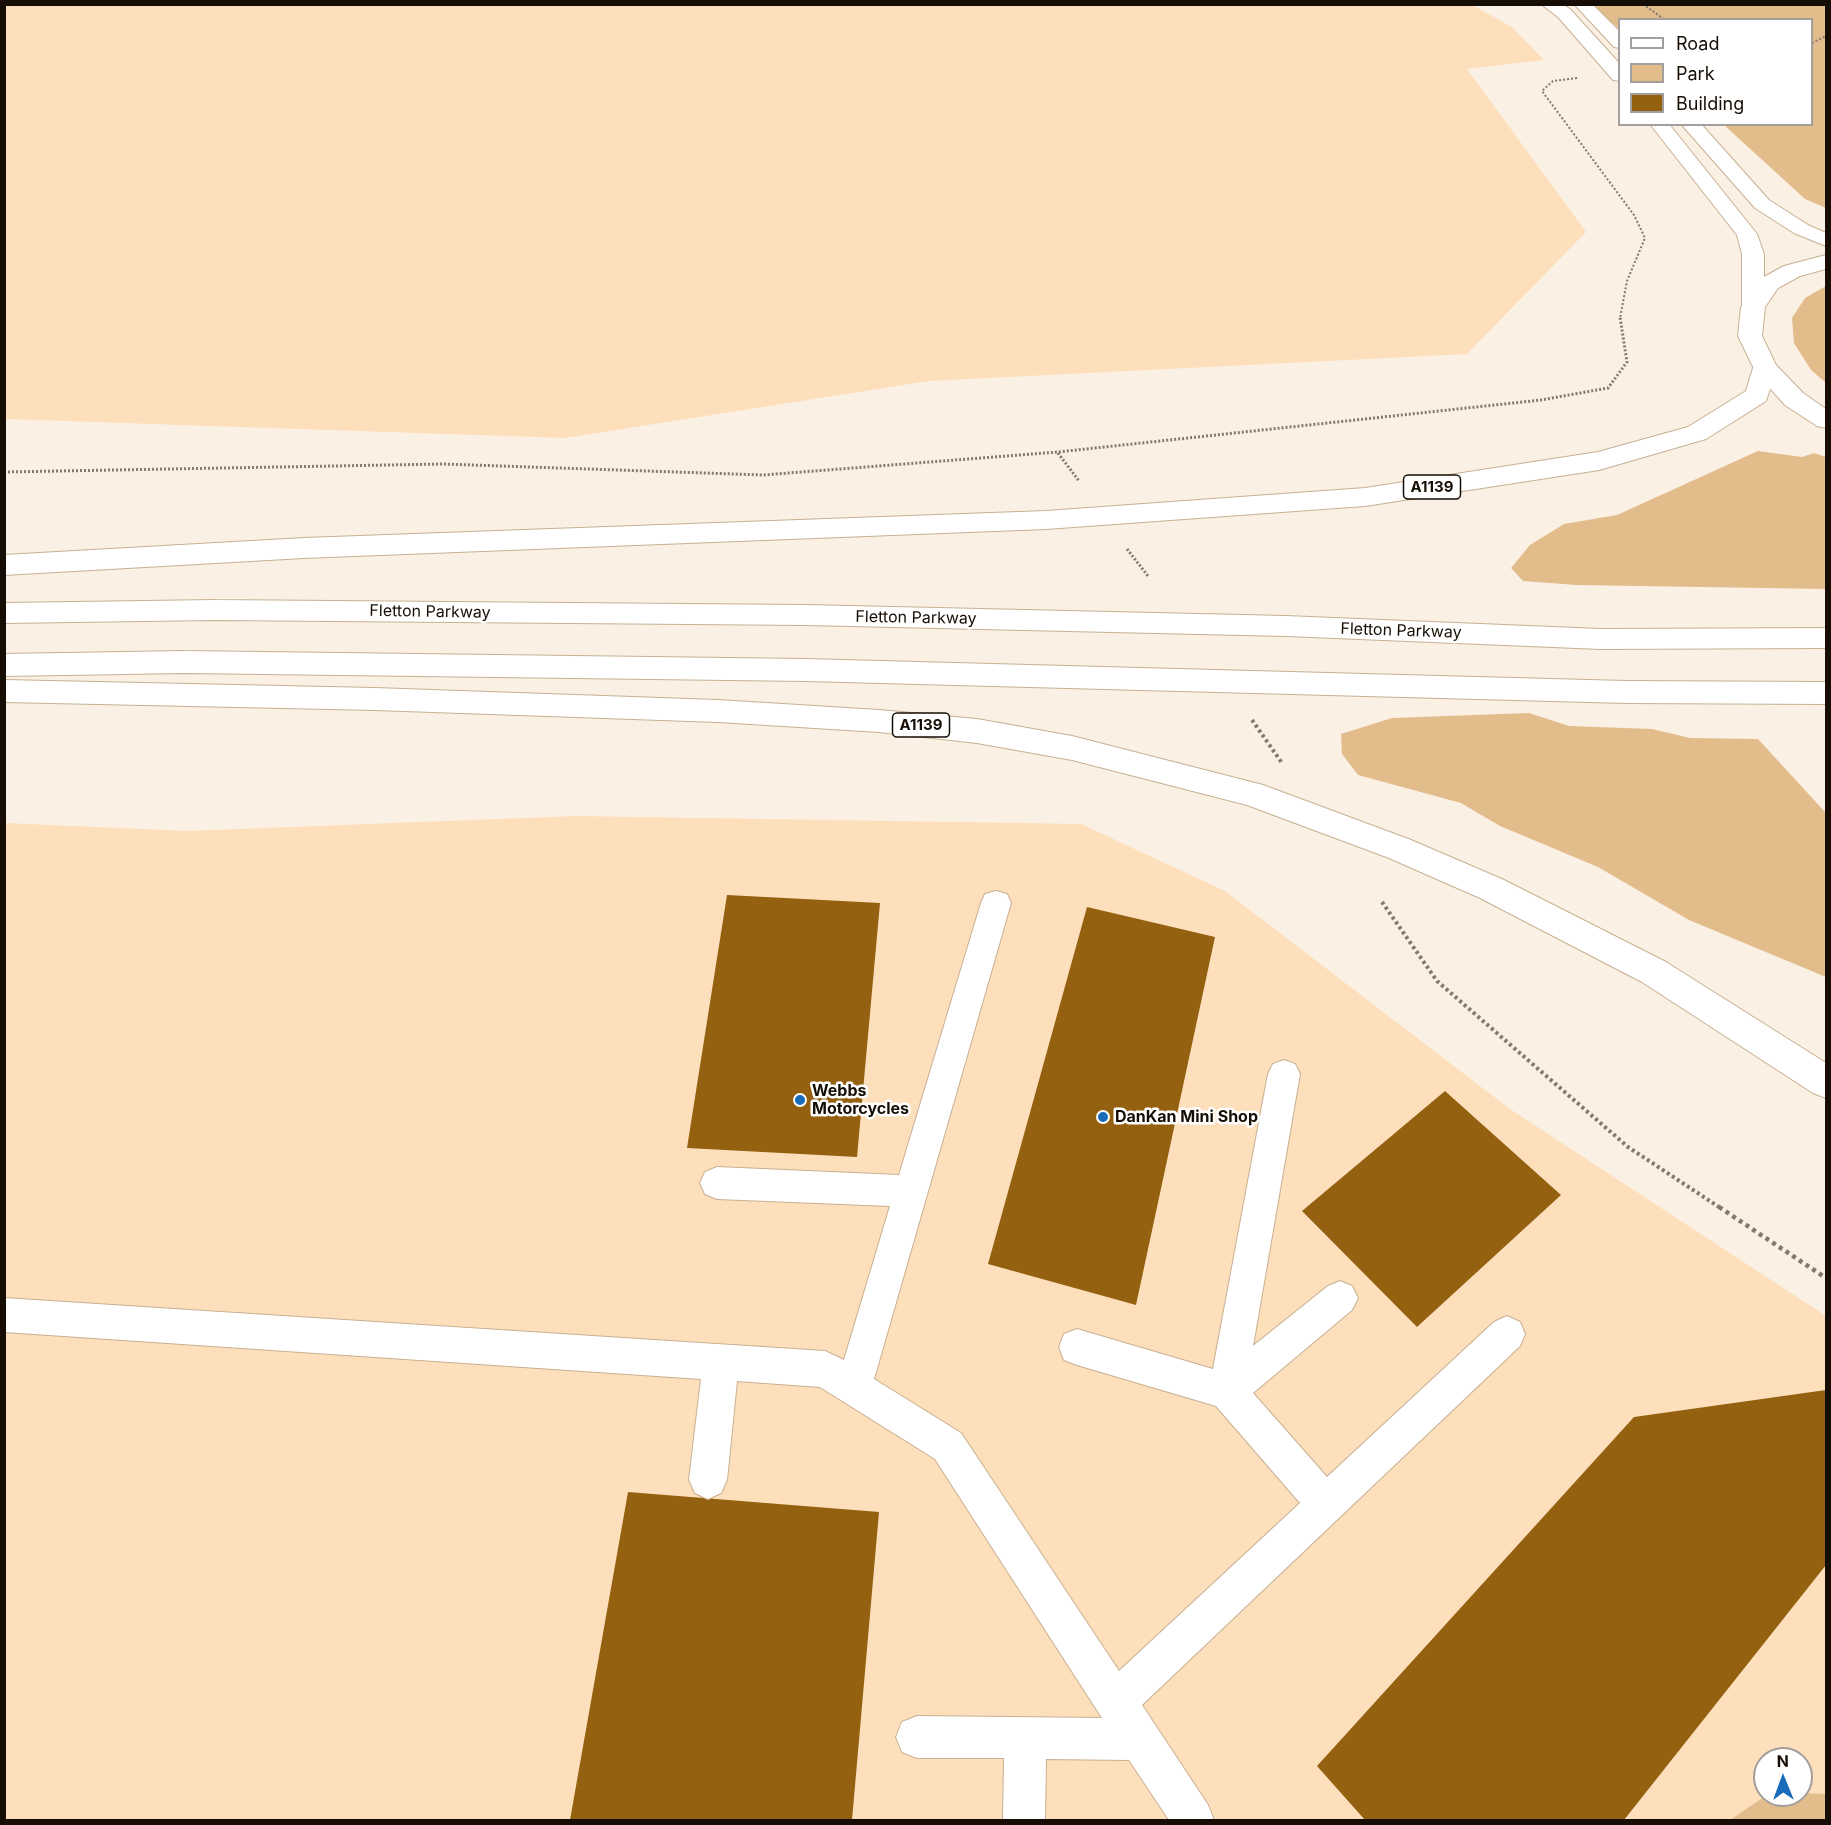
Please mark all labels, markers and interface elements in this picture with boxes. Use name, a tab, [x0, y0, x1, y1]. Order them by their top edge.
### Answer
legend	[1618, 18, 1813, 126]
text: Road	[1676, 33, 1719, 54]
text: Park	[1676, 63, 1715, 84]
text: Building	[1676, 93, 1744, 114]
road number: A1139	[1404, 475, 1460, 499]
street label: Fletton Parkway	[369, 601, 491, 623]
street label: Fletton Parkway	[855, 607, 977, 629]
street label: Fletton Parkway	[1340, 619, 1462, 643]
road number: A1139	[892, 713, 950, 737]
place label: Webbs Motorcycles	[812, 1081, 909, 1119]
marker: Webbs Motorcycles	[793, 1093, 807, 1107]
place label: DanKan Mini Shop	[1115, 1107, 1258, 1127]
marker: DanKan Mini Shop	[1096, 1110, 1110, 1124]
north arrow	[1753, 1747, 1813, 1807]
text: N	[1776, 1751, 1789, 1771]

